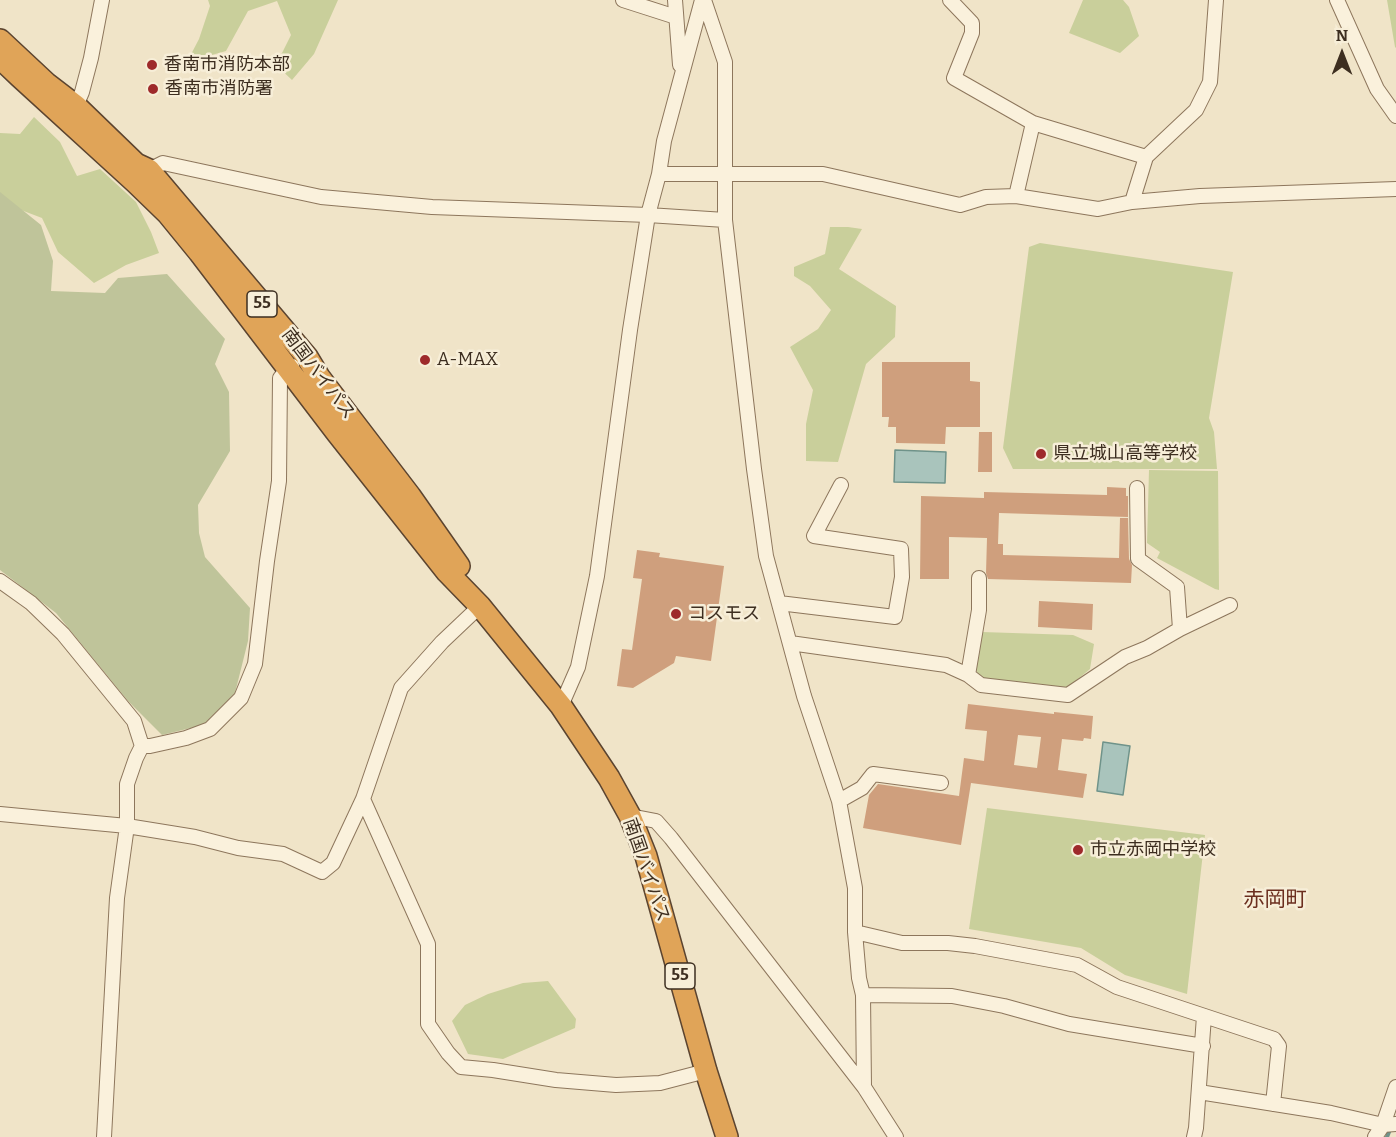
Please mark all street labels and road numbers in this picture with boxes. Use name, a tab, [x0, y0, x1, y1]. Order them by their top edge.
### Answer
road number: 55	[247, 291, 277, 317]
street label: 南国バイパス	[277, 324, 359, 424]
street label: 南国バイパス	[618, 815, 674, 925]
road number: 55	[665, 963, 695, 989]

